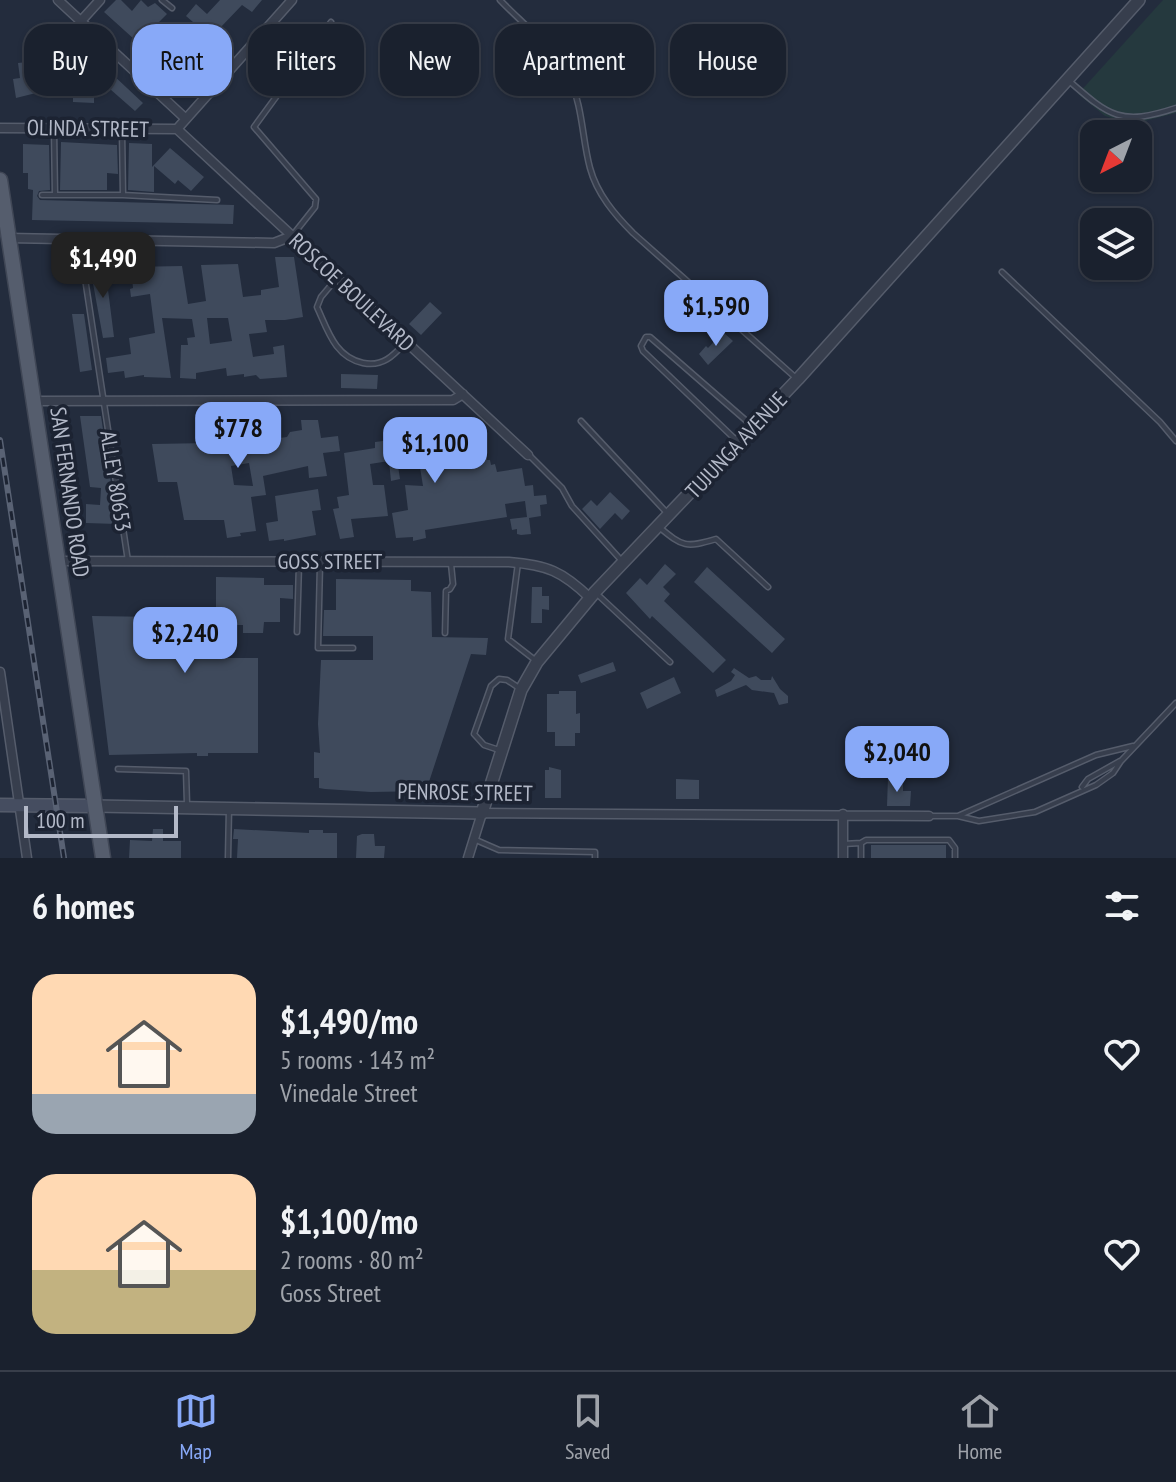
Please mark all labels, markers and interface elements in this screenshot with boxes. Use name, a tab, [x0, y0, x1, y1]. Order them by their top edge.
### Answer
chip: Buy	[24, 24, 116, 96]
chip: Rent	[132, 24, 232, 96]
chip: Filters	[248, 24, 364, 96]
chip: New	[380, 24, 479, 96]
chip: Apartment	[495, 24, 654, 96]
chip: House	[670, 24, 786, 96]
street label: OLINDA STREET	[27, 113, 149, 143]
north arrow	[1080, 120, 1152, 192]
map controls	[1080, 120, 1152, 280]
button: layers	[1080, 208, 1152, 280]
street label: ROSCOE BOULEVARD	[283, 227, 421, 357]
pin: $1,490	[38, 232, 168, 300]
text: $1,490	[69, 241, 137, 274]
pin: $1,590	[651, 280, 781, 348]
text: $1,590	[682, 289, 750, 322]
street label: TUJUNGA AVENUE	[679, 386, 793, 504]
pin: $778	[191, 402, 285, 470]
street label: SAN FERNANDO ROAD	[44, 405, 96, 579]
text: $778	[213, 411, 263, 444]
pin: $1,100	[370, 417, 500, 485]
text: $1,100	[401, 426, 469, 459]
street label: ALLEY 80653	[94, 429, 138, 533]
street label: GOSS STREET	[278, 547, 383, 575]
pin: $2,240	[120, 607, 250, 675]
text: $2,240	[151, 616, 219, 649]
pin: $2,040	[832, 726, 962, 794]
text: $2,040	[863, 735, 931, 768]
street label: PENROSE STREET	[397, 777, 533, 807]
scale bar	[24, 802, 178, 838]
text: 100 m	[36, 806, 85, 834]
text: 6 homes	[32, 884, 135, 928]
icon: filters	[1100, 884, 1144, 928]
text: $1,490/mo	[280, 999, 418, 1043]
icon: home	[96, 1006, 192, 1102]
icon: heart	[1100, 1032, 1144, 1076]
text: 5 rooms · 143 m²	[280, 1043, 435, 1076]
text: Vinedale Street	[280, 1076, 418, 1109]
text: $1,100/mo	[280, 1199, 418, 1243]
icon: home	[96, 1206, 192, 1302]
icon: heart	[1100, 1232, 1144, 1276]
text: 2 rooms · 80 m²	[280, 1243, 424, 1276]
text: Goss Street	[280, 1276, 381, 1309]
tab: Map	[174, 1389, 218, 1465]
tab: Saved	[565, 1389, 610, 1465]
tab: Home	[958, 1389, 1002, 1465]

